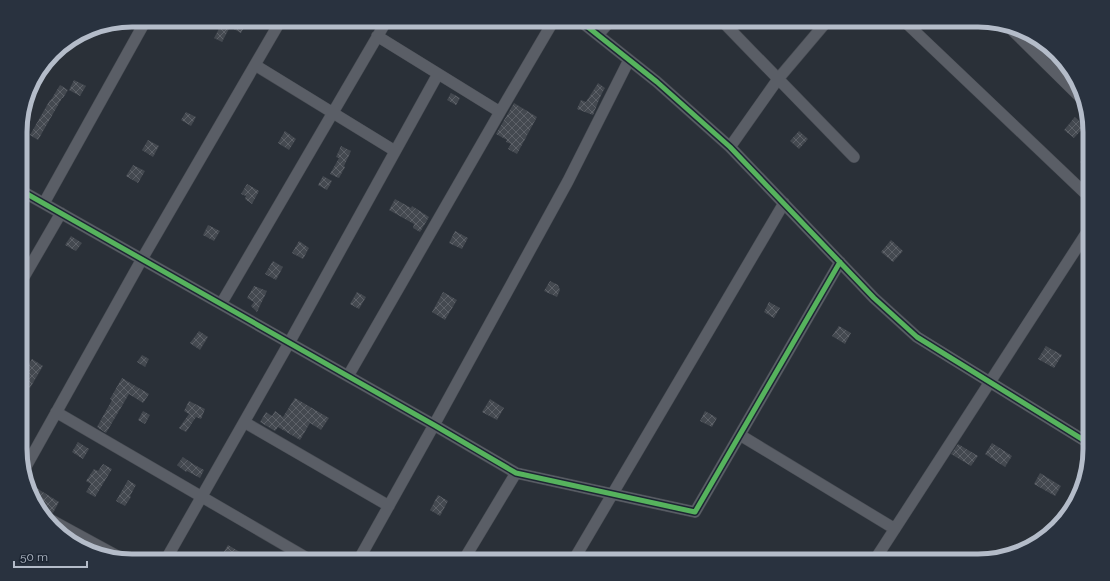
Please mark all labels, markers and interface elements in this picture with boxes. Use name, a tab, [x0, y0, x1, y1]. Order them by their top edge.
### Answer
scale bar	[14, 543, 87, 569]
text: 50 m	[20, 550, 48, 564]

